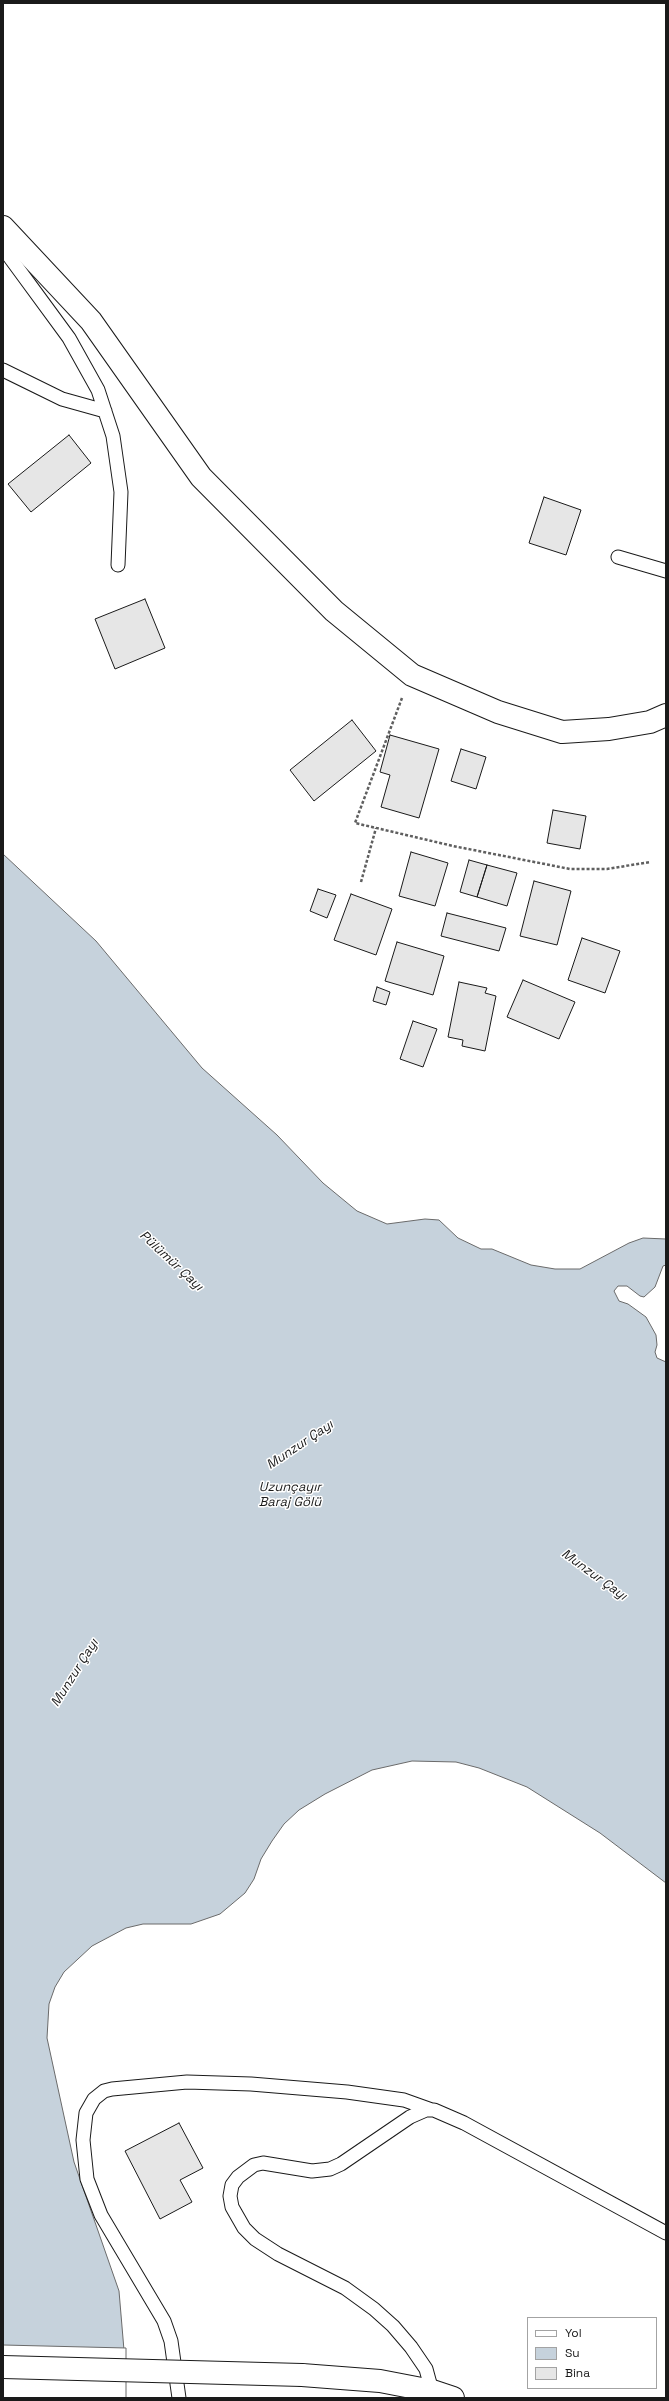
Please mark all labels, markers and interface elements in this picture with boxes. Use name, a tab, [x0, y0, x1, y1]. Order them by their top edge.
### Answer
water label: Pülümür Çayı	[136, 1228, 206, 1294]
water label: Munzur Çayı	[264, 1417, 336, 1473]
water label: Uzunçayır Baraj Gölü	[259, 1479, 321, 1510]
water label: Munzur Çayı	[558, 1546, 630, 1604]
water label: Munzur Çayı	[48, 1636, 102, 1710]
legend	[527, 2317, 657, 2389]
text: Yol	[565, 2325, 582, 2341]
text: Su	[565, 2345, 580, 2361]
text: Bina	[565, 2365, 590, 2381]

